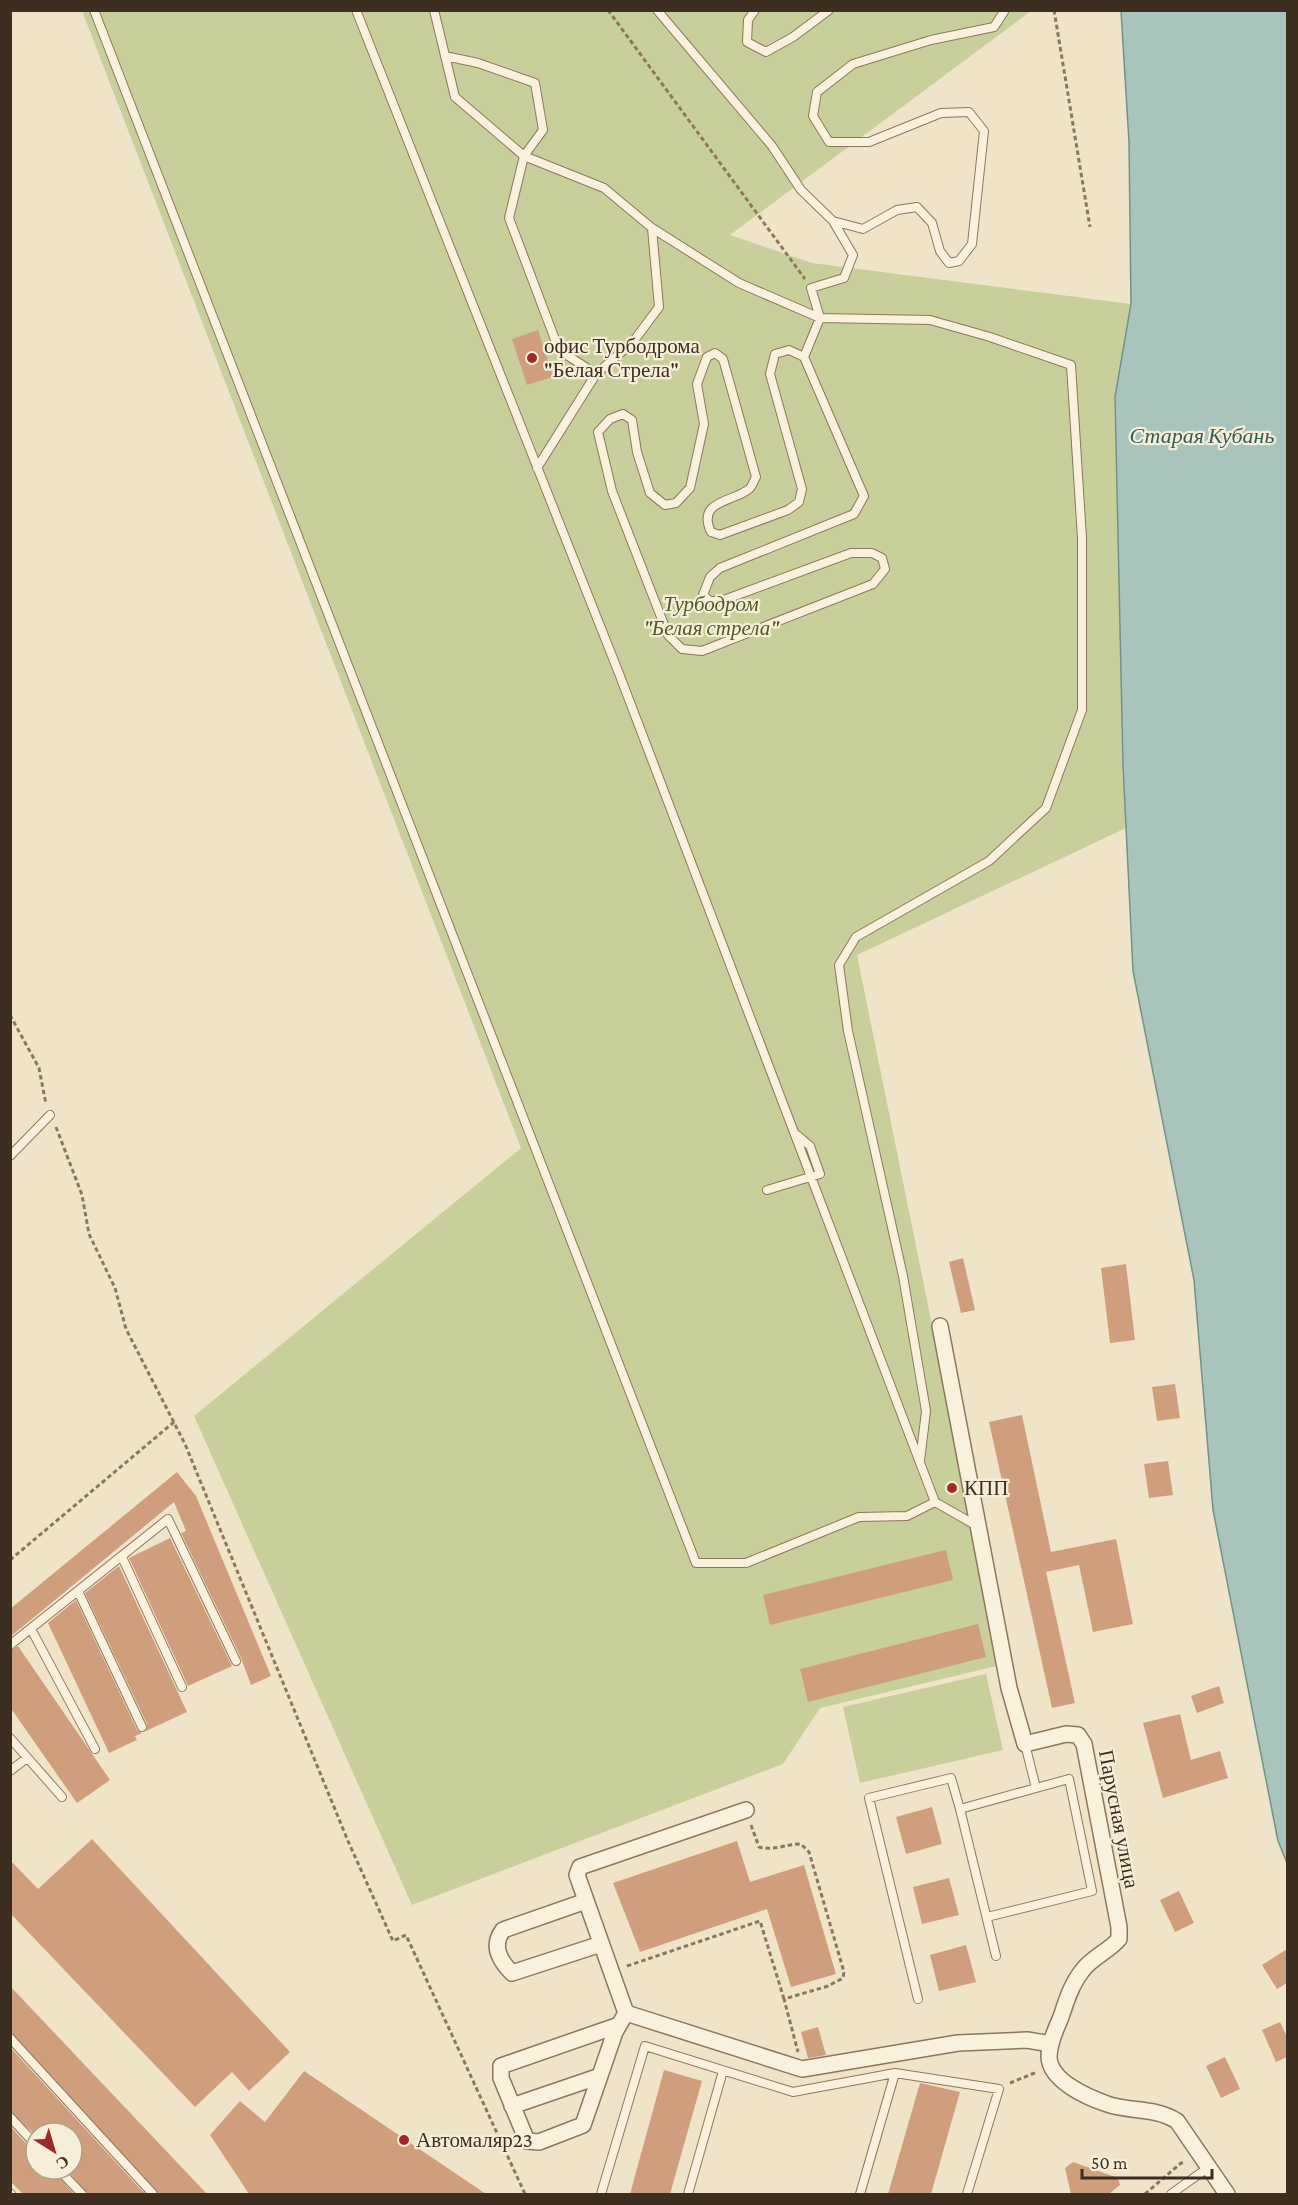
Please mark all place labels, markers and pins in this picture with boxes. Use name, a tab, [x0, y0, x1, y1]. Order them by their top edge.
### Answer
place label: офис Турбодрома "Белая Стрела"	[544, 334, 700, 382]
marker: офис Турбодрома "Белая Стрела"	[525, 351, 539, 365]
place label: КПП	[964, 1476, 1008, 1500]
marker: КПП	[945, 1481, 959, 1495]
place label: Автомаляр23	[416, 2128, 533, 2152]
marker: Автомаляр23	[397, 2133, 411, 2147]

